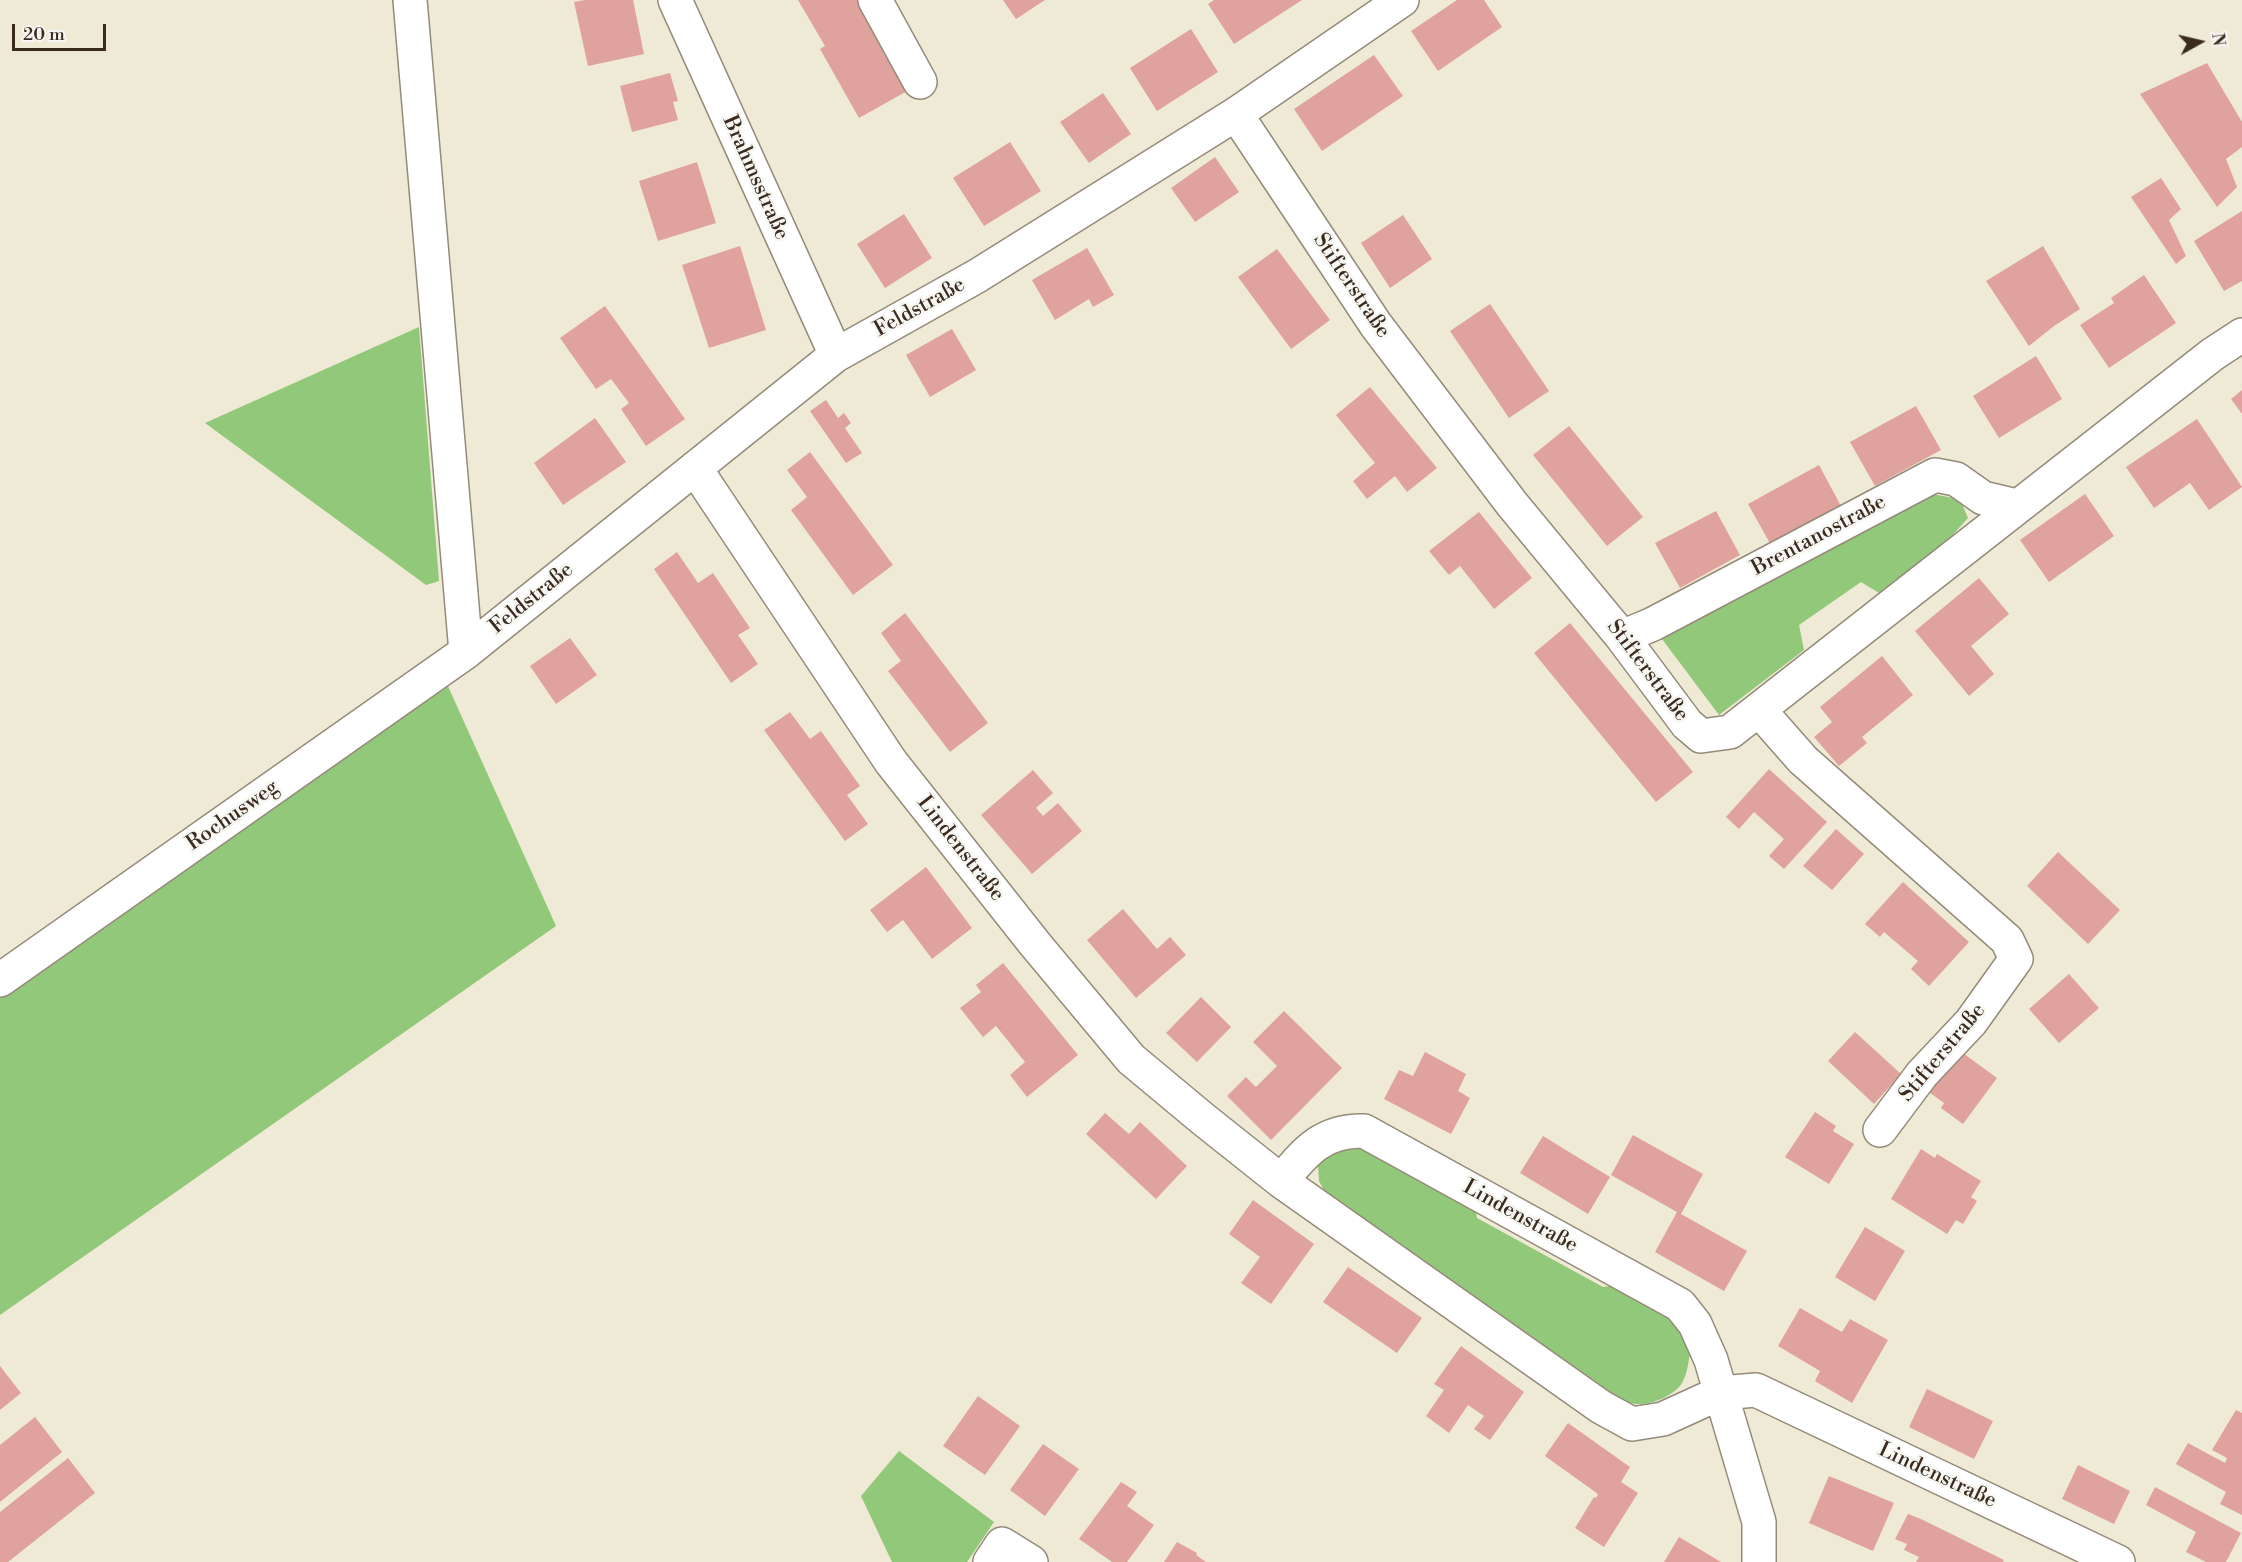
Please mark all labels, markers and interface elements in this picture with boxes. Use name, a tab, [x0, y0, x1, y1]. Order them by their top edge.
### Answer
scale bar	[15, 12, 110, 50]
north arrow	[2170, 12, 2230, 72]
text: 20 m	[23, 23, 65, 46]
text: N	[2207, 32, 2229, 47]
street label: Brahmsstraße	[716, 112, 794, 244]
street label: Stifterstraße	[1307, 229, 1395, 343]
street label: Feldstraße	[870, 273, 970, 343]
street label: Brentanostraße	[1748, 490, 1890, 582]
street label: Feldstraße	[485, 558, 579, 640]
street label: Stifterstraße	[1601, 615, 1693, 727]
street label: Rochusweg	[182, 775, 284, 857]
street label: Lindenstraße	[911, 791, 1009, 907]
street label: Stifterstraße	[1895, 999, 1991, 1107]
street label: Lindenstraße	[1458, 1175, 1582, 1259]
street label: Lindenstraße	[1874, 1438, 2000, 1514]

